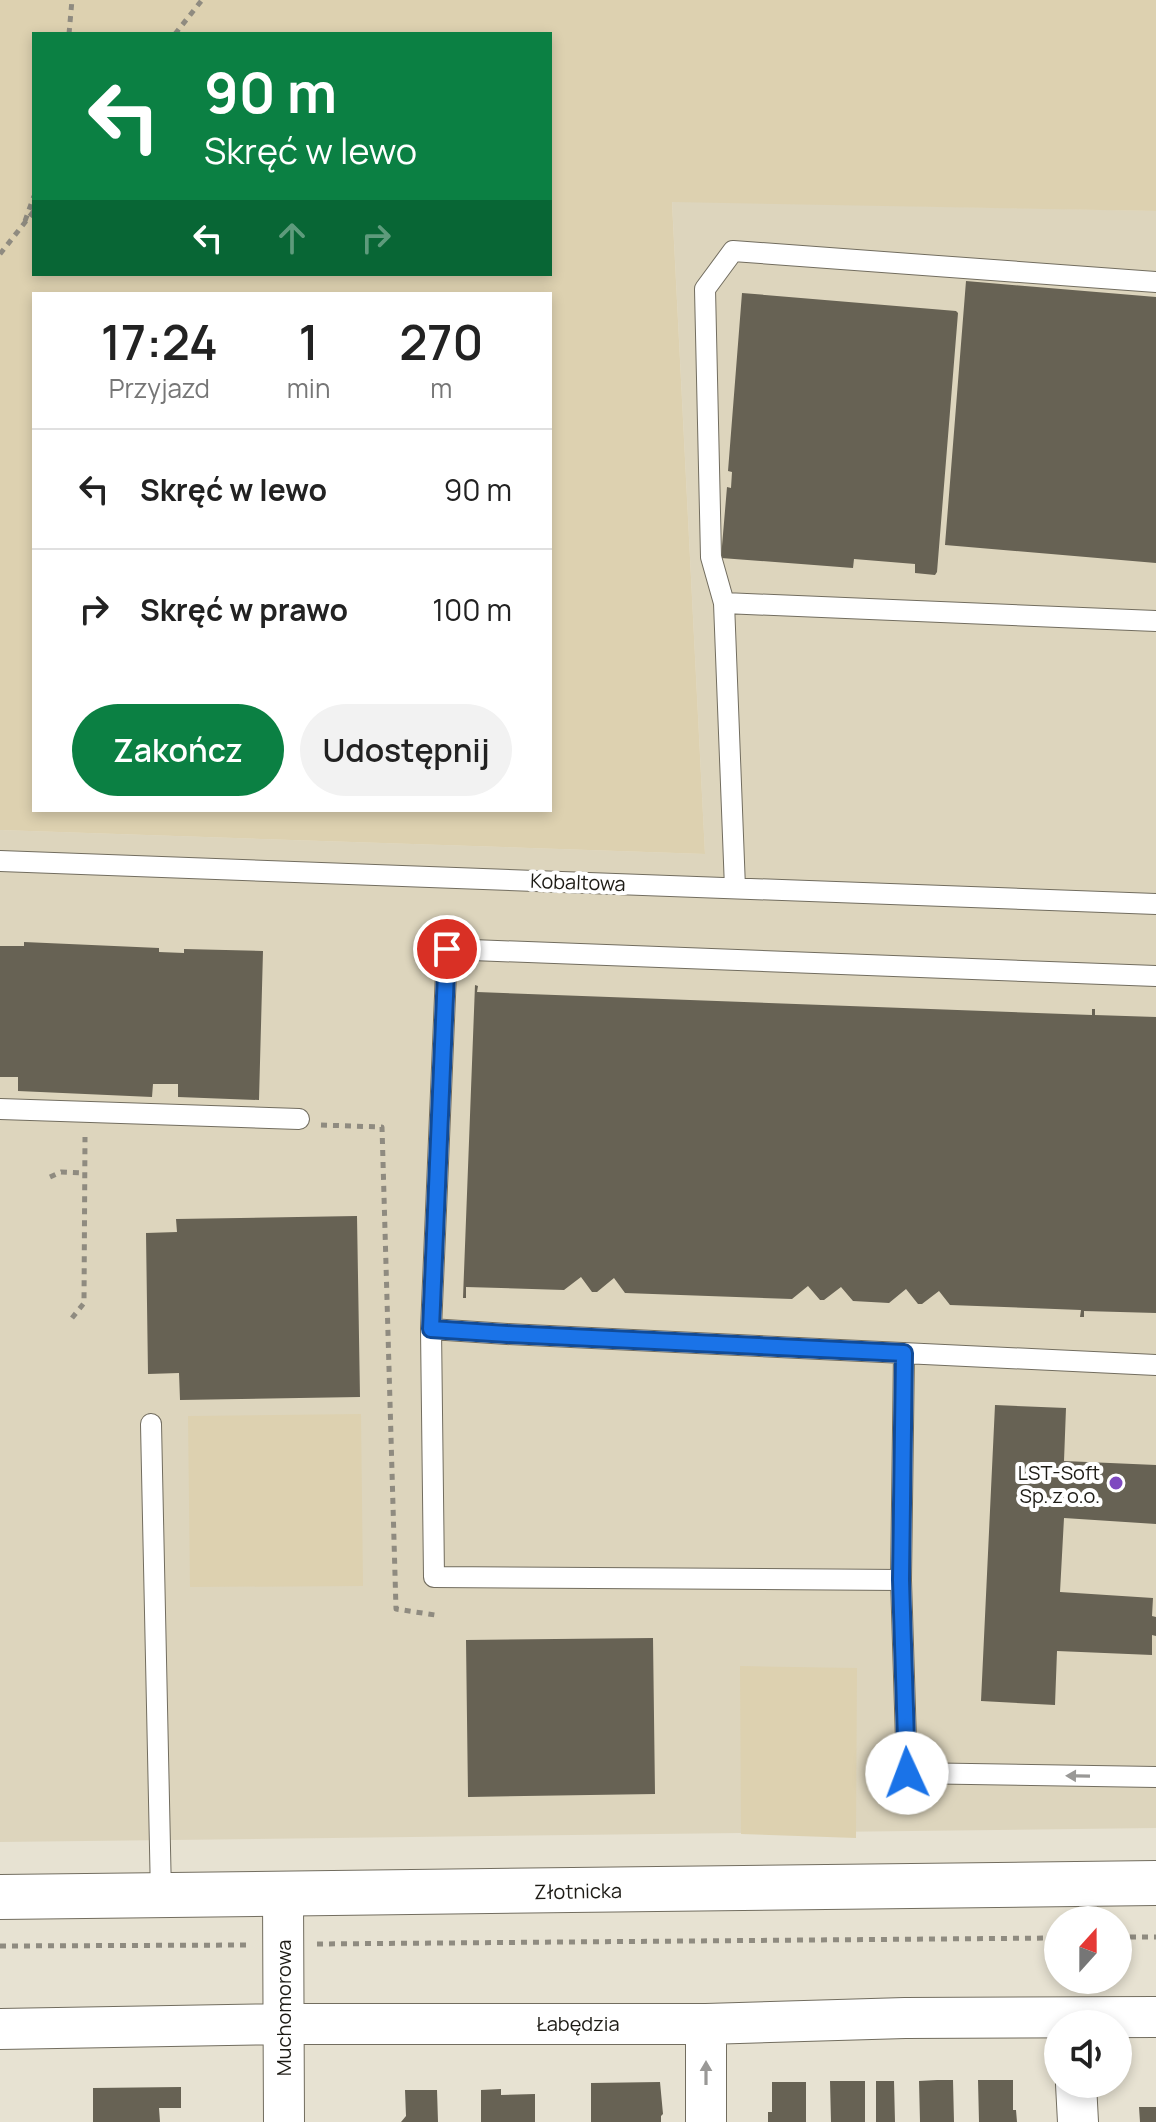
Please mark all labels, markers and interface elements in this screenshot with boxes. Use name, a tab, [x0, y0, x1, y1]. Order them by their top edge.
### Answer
text: 90 m	[204, 53, 337, 130]
icon: left	[72, 64, 176, 168]
text: Skręć w lewo	[204, 126, 417, 175]
icon: left	[186, 216, 230, 260]
icon: ahead	[270, 216, 314, 260]
icon: right	[354, 216, 398, 260]
text: 17:24	[101, 309, 218, 374]
text: 1	[298, 309, 319, 374]
text: 270	[399, 309, 483, 374]
text: Przyjazd	[109, 370, 210, 406]
text: min	[287, 370, 330, 406]
text: m	[430, 370, 452, 406]
icon: left	[72, 467, 116, 511]
text: Skręć w lewo	[140, 469, 327, 510]
text: 90 m	[444, 469, 512, 510]
icon: right	[72, 587, 116, 631]
text: Skręć w prawo	[140, 589, 348, 630]
text: 100 m	[432, 589, 512, 630]
button: Zakończ	[72, 704, 284, 796]
button: Udostępnij	[300, 704, 512, 796]
street label: Kobaltowa	[530, 867, 626, 897]
pin	[413, 915, 481, 983]
icon: arrive	[425, 927, 469, 971]
place label: LST-Soft Sp. z o.o.	[1018, 1459, 1100, 1509]
marker: LST-Soft Sp. z o.o.	[1107, 1474, 1125, 1492]
position arrow	[865, 1731, 949, 1815]
one-way arrow	[1065, 1770, 1090, 1782]
street label: Złotnicka	[534, 1877, 622, 1905]
north arrow	[1044, 1906, 1132, 1994]
map controls	[1044, 1906, 1132, 2098]
street label: Muchomorowa	[270, 1940, 297, 2076]
street label: Łabędzia	[536, 2010, 620, 2037]
button: sound	[1044, 2010, 1132, 2098]
one-way arrow	[700, 2060, 712, 2085]

